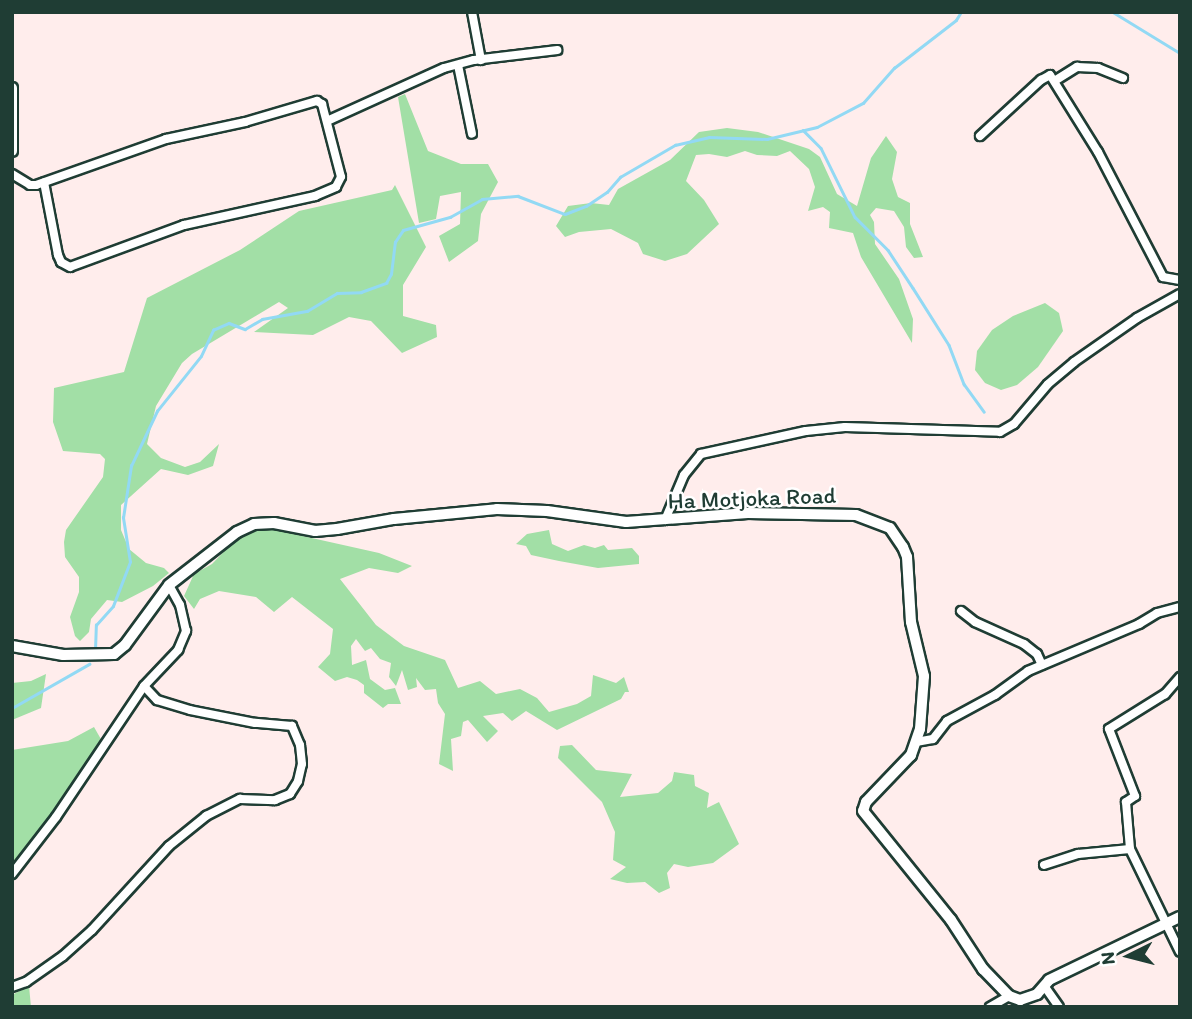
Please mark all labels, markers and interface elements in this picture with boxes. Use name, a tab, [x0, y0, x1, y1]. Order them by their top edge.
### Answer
street label: Ha Motjoka Road	[668, 481, 836, 515]
north arrow	[1094, 921, 1164, 991]
text: N	[1096, 951, 1120, 966]

